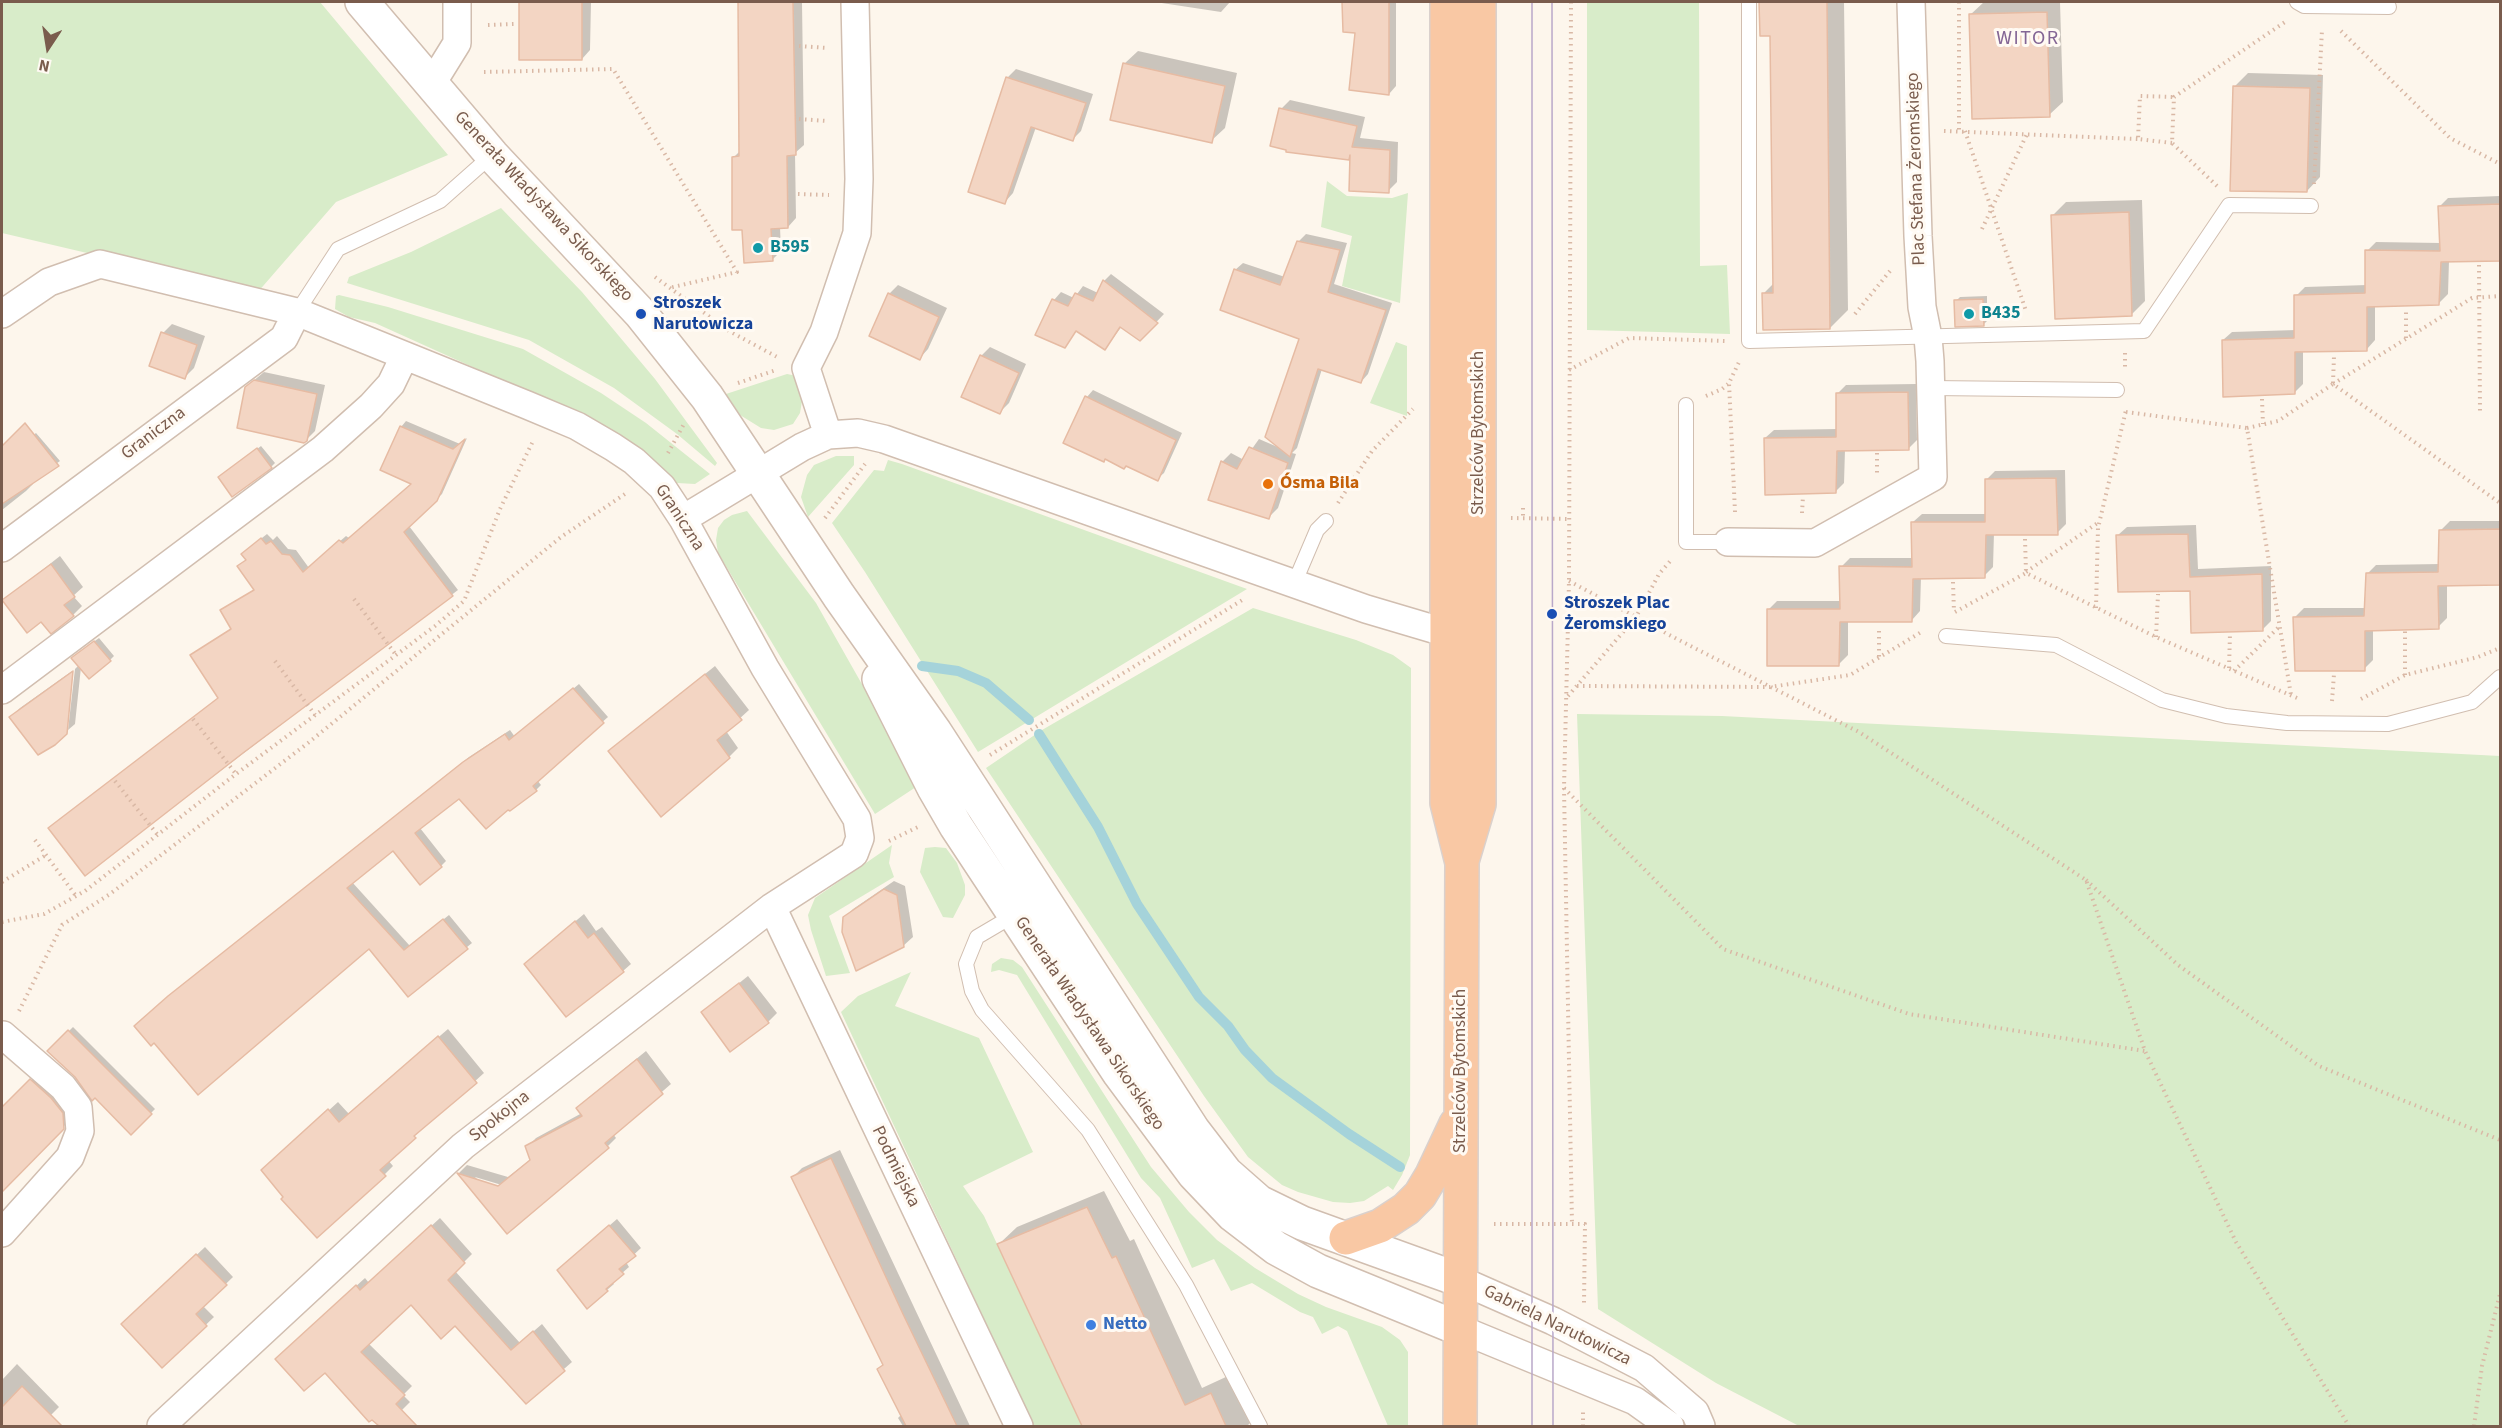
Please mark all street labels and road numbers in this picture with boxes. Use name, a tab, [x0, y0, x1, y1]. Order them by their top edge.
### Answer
street label: Plac Stefana Żeromskiego	[1903, 72, 1931, 266]
street label: Generała Władysława Sikorskiego	[449, 107, 637, 307]
street label: Strzelców Bytomskich	[1468, 351, 1490, 515]
street label: Graniczna	[118, 403, 190, 465]
street label: Graniczna	[650, 481, 708, 555]
street label: Generała Władysława Sikorskiego	[1009, 913, 1169, 1135]
street label: Strzelców Bytomskich	[1450, 989, 1472, 1153]
street label: Spokojna	[465, 1087, 535, 1147]
street label: Podmiejska	[866, 1123, 924, 1211]
street label: Gabriela Narutowicza	[1480, 1281, 1634, 1371]

